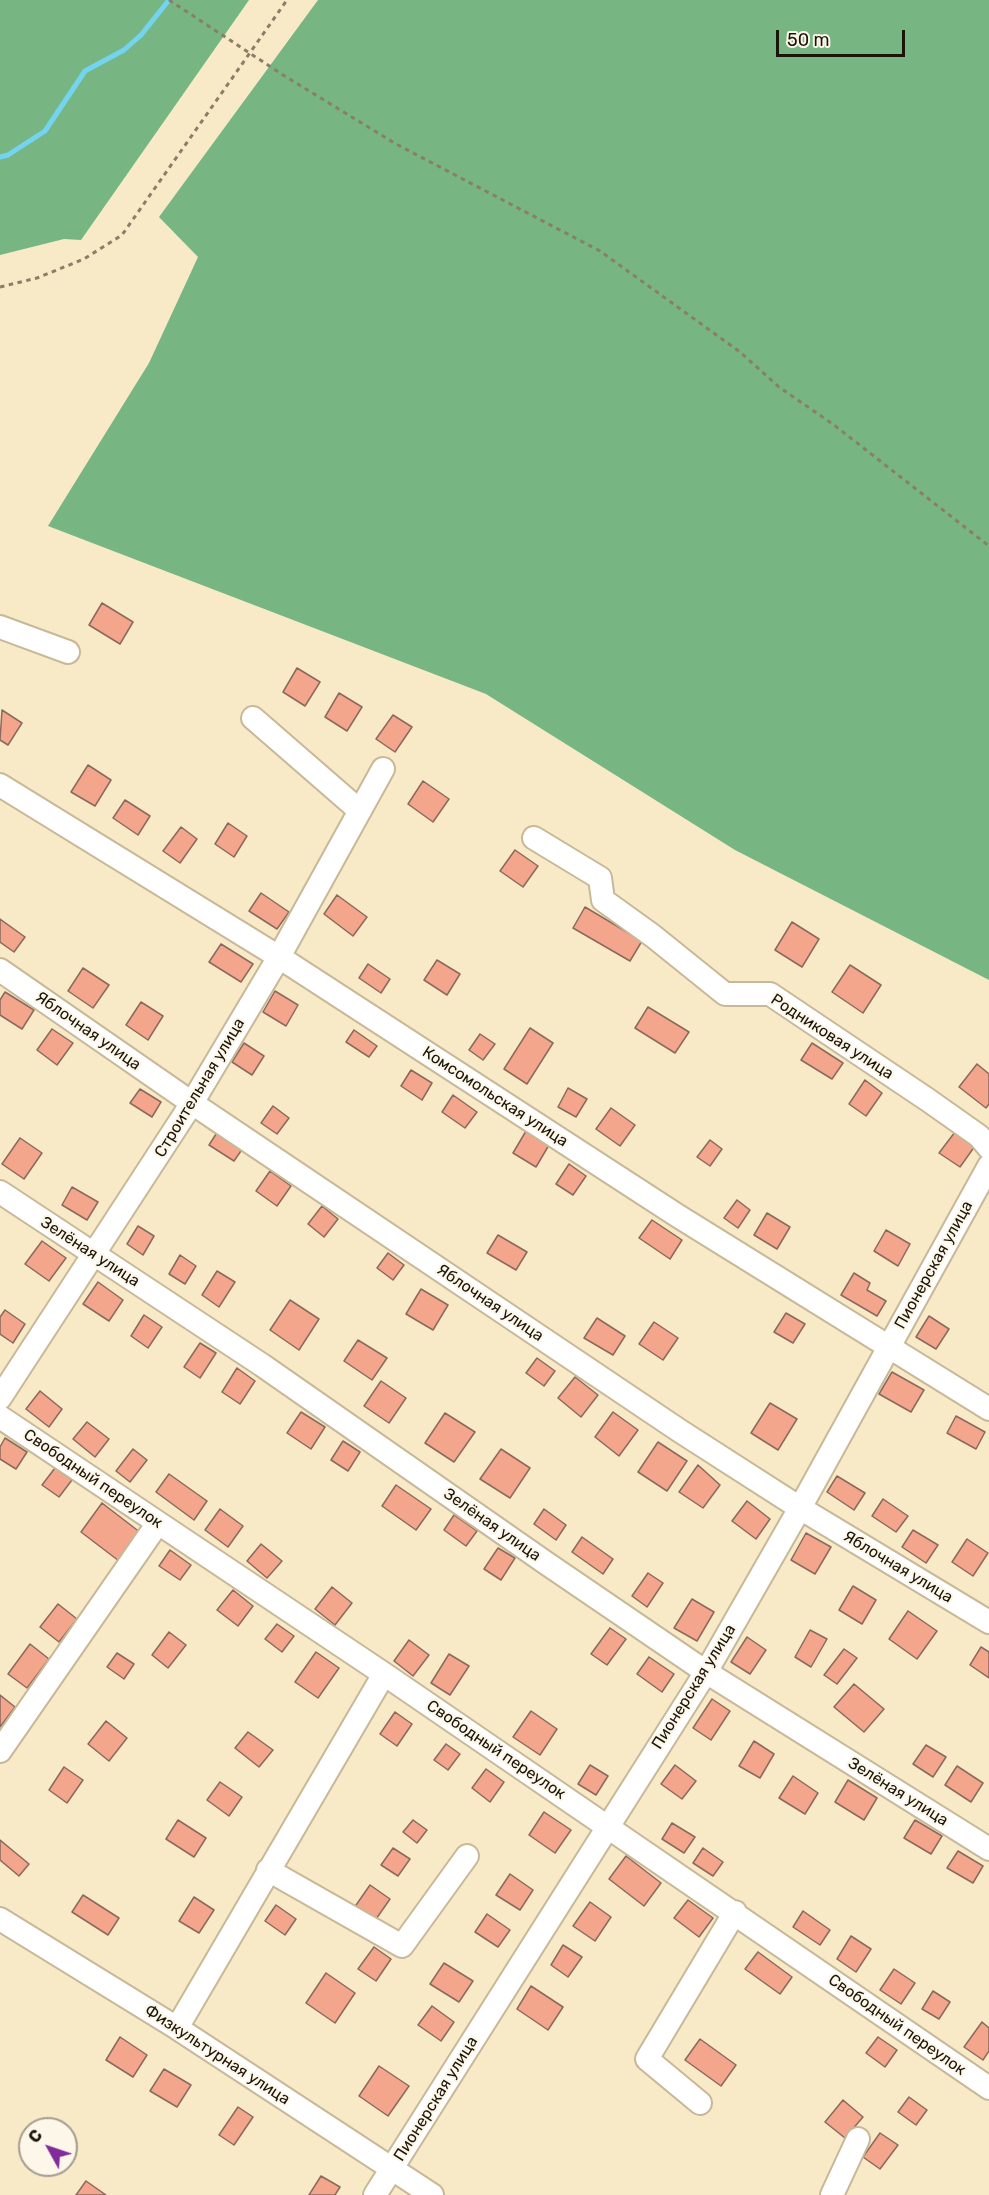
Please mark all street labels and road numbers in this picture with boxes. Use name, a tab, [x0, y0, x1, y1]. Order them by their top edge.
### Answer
street label: Яблочная улица	[32, 987, 144, 1075]
street label: Родниковая улица	[767, 990, 897, 1084]
street label: Строительная улица	[151, 1015, 249, 1161]
street label: Комсомольская улица	[418, 1043, 572, 1151]
street label: Пионерская улица	[891, 1198, 977, 1332]
street label: Зелёная улица	[37, 1213, 143, 1291]
street label: Яблочная улица	[433, 1260, 547, 1346]
street label: Свободный переулок	[20, 1425, 166, 1533]
street label: Зелёная улица	[440, 1484, 544, 1566]
street label: Яблочная улица	[840, 1527, 956, 1607]
street label: Пионерская улица	[648, 1621, 740, 1753]
street label: Свободный переулок	[423, 1696, 569, 1804]
street label: Зелёная улица	[844, 1754, 952, 1830]
street label: Свободный переулок	[825, 1970, 969, 2080]
street label: Физкультурная улица	[141, 2001, 293, 2109]
street label: Пионерская улица	[390, 2033, 482, 2165]

